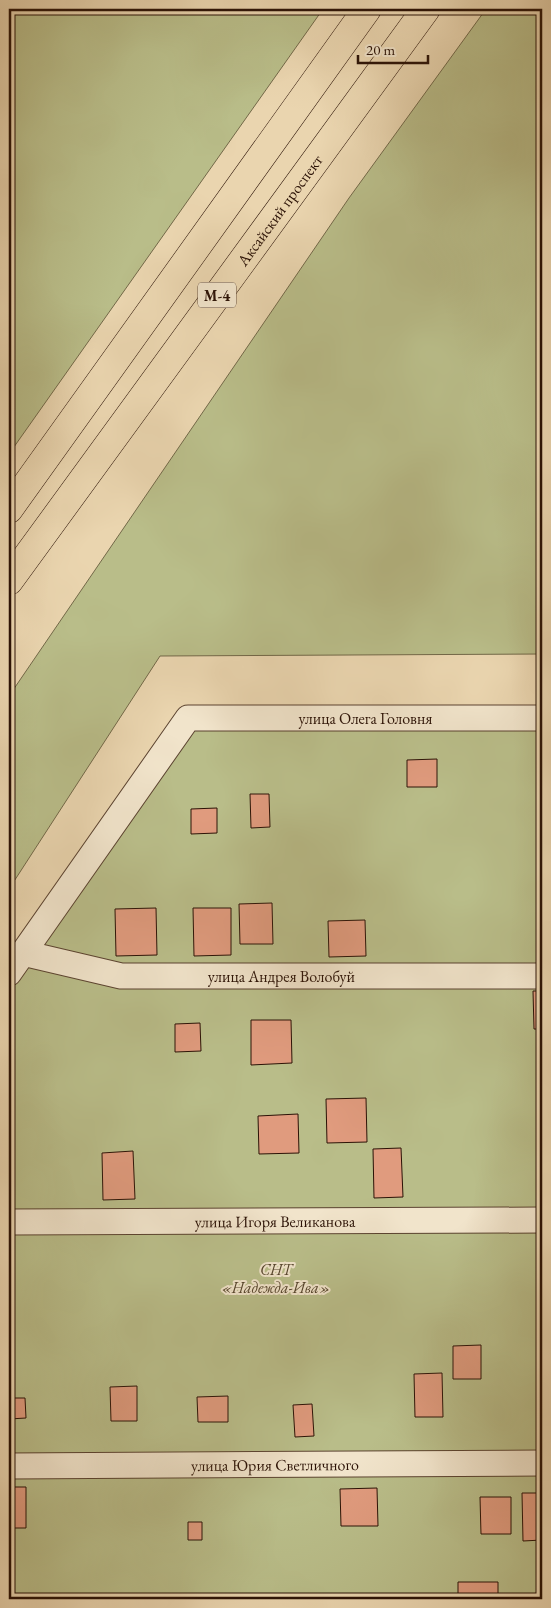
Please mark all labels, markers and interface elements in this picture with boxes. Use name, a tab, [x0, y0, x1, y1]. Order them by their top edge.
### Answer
scale bar	[358, 32, 428, 64]
text: 20 m	[366, 40, 395, 59]
street label: Аксайский проспект	[231, 150, 327, 271]
road number: М-4	[198, 282, 236, 308]
street label: улица Олега Головня	[298, 708, 432, 729]
street label: улица Андрея Волобуй	[208, 966, 356, 987]
street label: улица Игоря Великанова	[195, 1210, 356, 1232]
park label: СНТ «Надежда-Ива»	[222, 1259, 330, 1298]
street label: улица Юрия Светличного	[191, 1454, 359, 1475]

